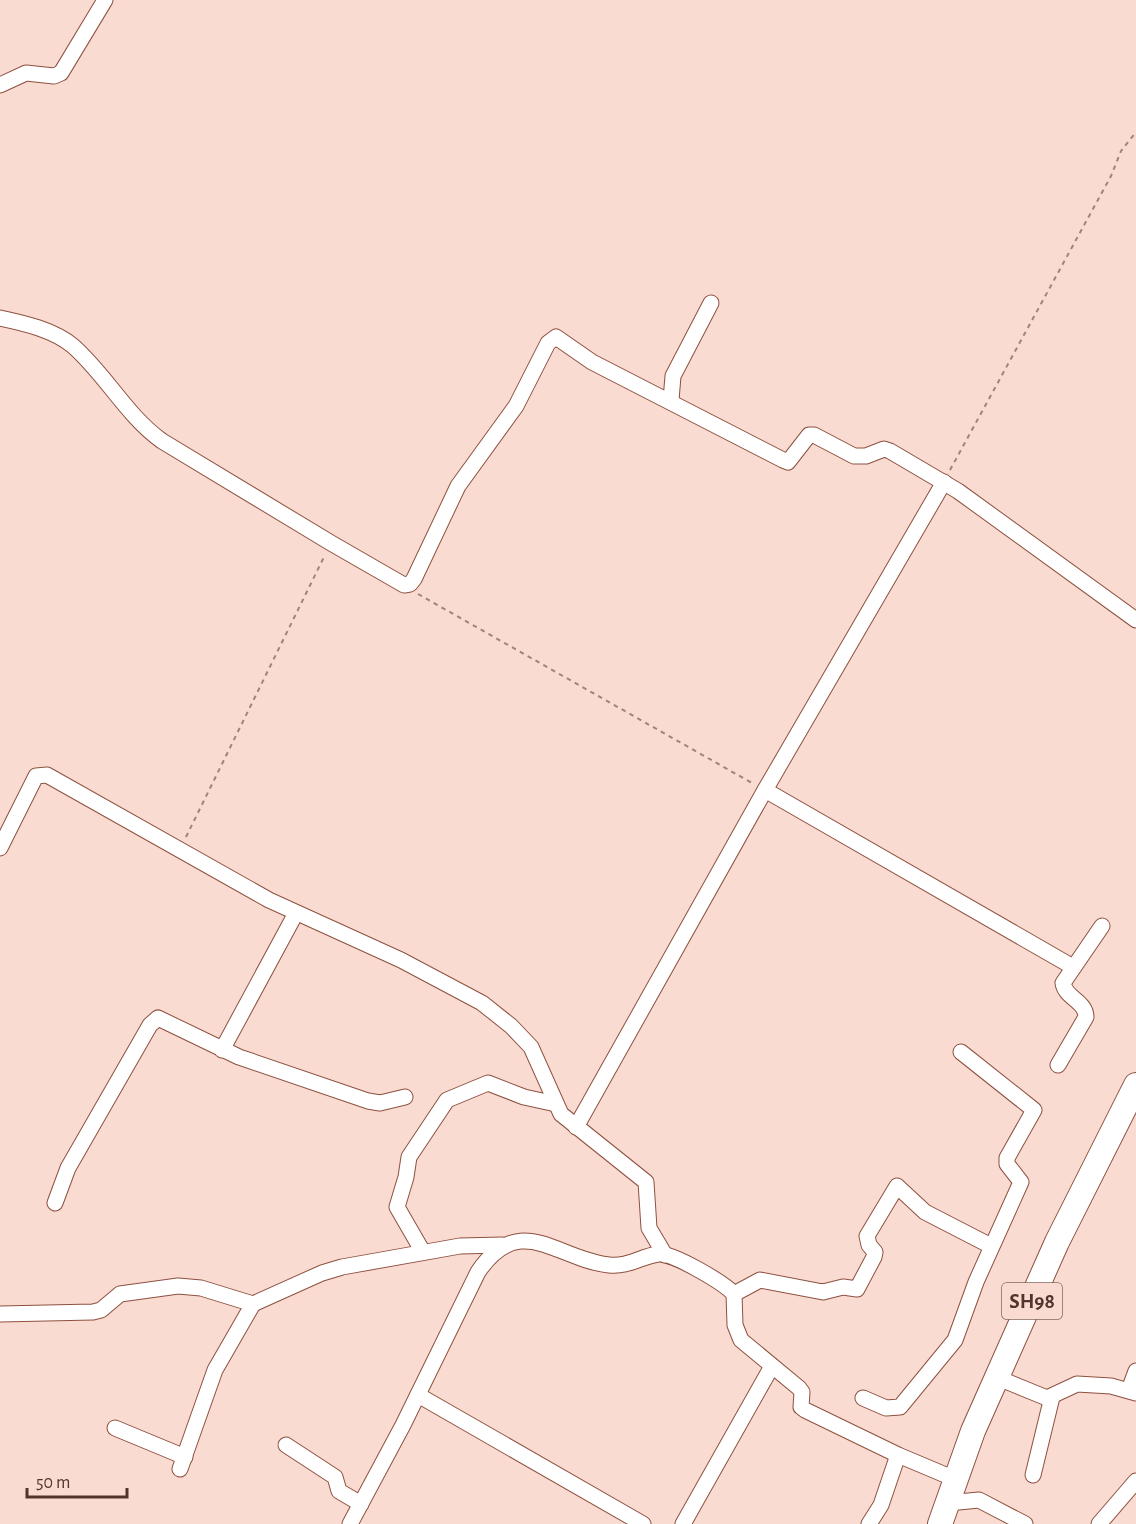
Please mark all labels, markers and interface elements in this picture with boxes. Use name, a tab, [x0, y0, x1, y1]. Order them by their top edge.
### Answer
road number: SH98	[1002, 1283, 1062, 1319]
scale bar	[27, 1461, 128, 1499]
text: 50 m	[36, 1474, 70, 1492]

